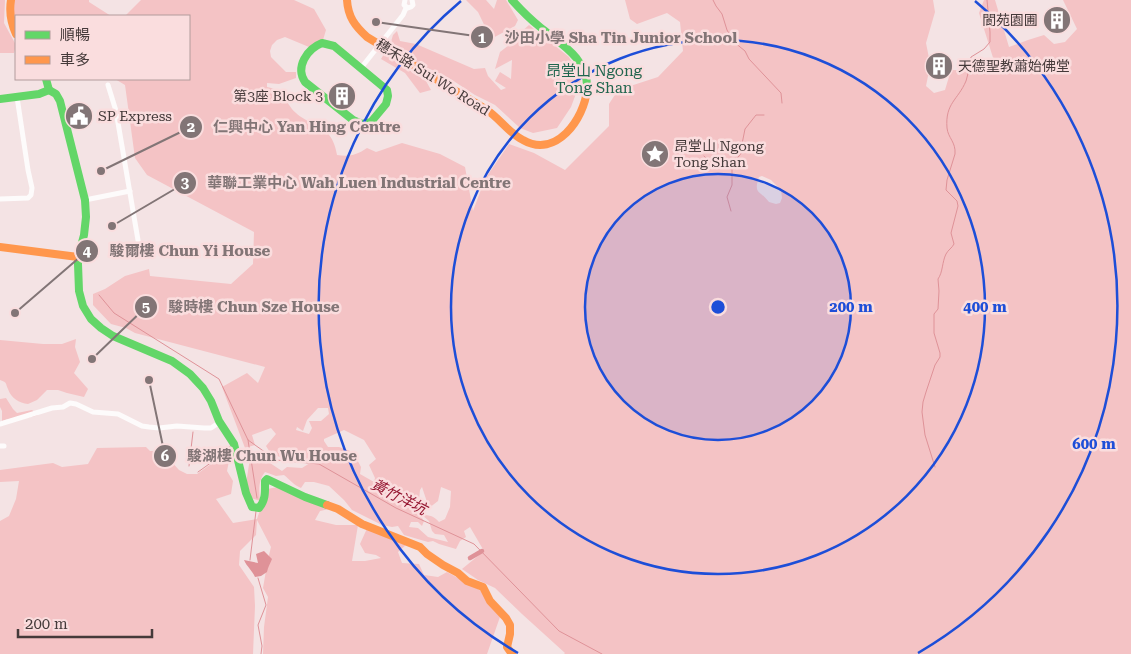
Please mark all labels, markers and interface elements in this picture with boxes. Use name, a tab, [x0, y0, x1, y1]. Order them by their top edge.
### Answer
building icon: 閬苑園圃	[1042, 5, 1072, 35]
place label: 閬苑園圃	[982, 12, 1038, 28]
legend	[15, 15, 190, 80]
callout: 沙田小學 Sha Tin Junior School	[469, 22, 747, 52]
text: 順暢	[60, 26, 90, 44]
text: 1	[478, 29, 487, 47]
text: 沙田小學 Sha Tin Junior School	[505, 29, 737, 47]
street label: 穗禾路 Sui Wo Road	[373, 35, 493, 119]
text: 車多	[60, 51, 90, 69]
building icon: 天德聖教蕭始佛堂	[924, 51, 954, 81]
place label: 天德聖教蕭始佛堂	[958, 58, 1070, 74]
district label: 昂堂山 Ngong Tong Shan	[546, 62, 643, 97]
building icon: 第3座 Block 3	[327, 81, 357, 111]
place label: 第3座 Block 3	[233, 88, 323, 104]
public building icon: SP Express	[64, 101, 94, 131]
place label: SP Express	[98, 108, 172, 124]
callout: 仁興中心 Yan Hing Centre	[178, 112, 411, 142]
text: 2	[187, 118, 195, 136]
text: 仁興中心 Yan Hing Centre	[213, 118, 401, 136]
place label: 昂堂山 Ngong Tong Shan	[674, 138, 764, 170]
place icon: 昂堂山 Ngong Tong Shan	[640, 139, 670, 169]
callout: 華聯工業中心 Wah Luen Industrial Centre	[172, 168, 521, 198]
text: 3	[181, 174, 190, 192]
text: 華聯工業中心 Wah Luen Industrial Centre	[207, 174, 511, 192]
callout: 駿爾樓 Chun Yi House	[74, 236, 280, 266]
text: 4	[83, 242, 92, 260]
text: 駿爾樓 Chun Yi House	[110, 242, 271, 260]
callout: 駿時樓 Chun Sze House	[133, 292, 350, 322]
text: 5	[142, 298, 150, 316]
text: 駿時樓 Chun Sze House	[168, 298, 340, 316]
centre of rings	[709, 298, 727, 316]
text: 200 m	[829, 298, 873, 316]
text: 400 m	[963, 298, 1007, 316]
text: 600 m	[1072, 435, 1116, 453]
callout: 駿湖樓 Chun Wu House	[152, 441, 368, 471]
text: 6	[161, 447, 170, 465]
text: 駿湖樓 Chun Wu House	[187, 447, 357, 465]
water label: 黃竹洋坑	[368, 475, 432, 520]
scale bar	[18, 606, 151, 638]
text: 200 m	[25, 615, 68, 633]

